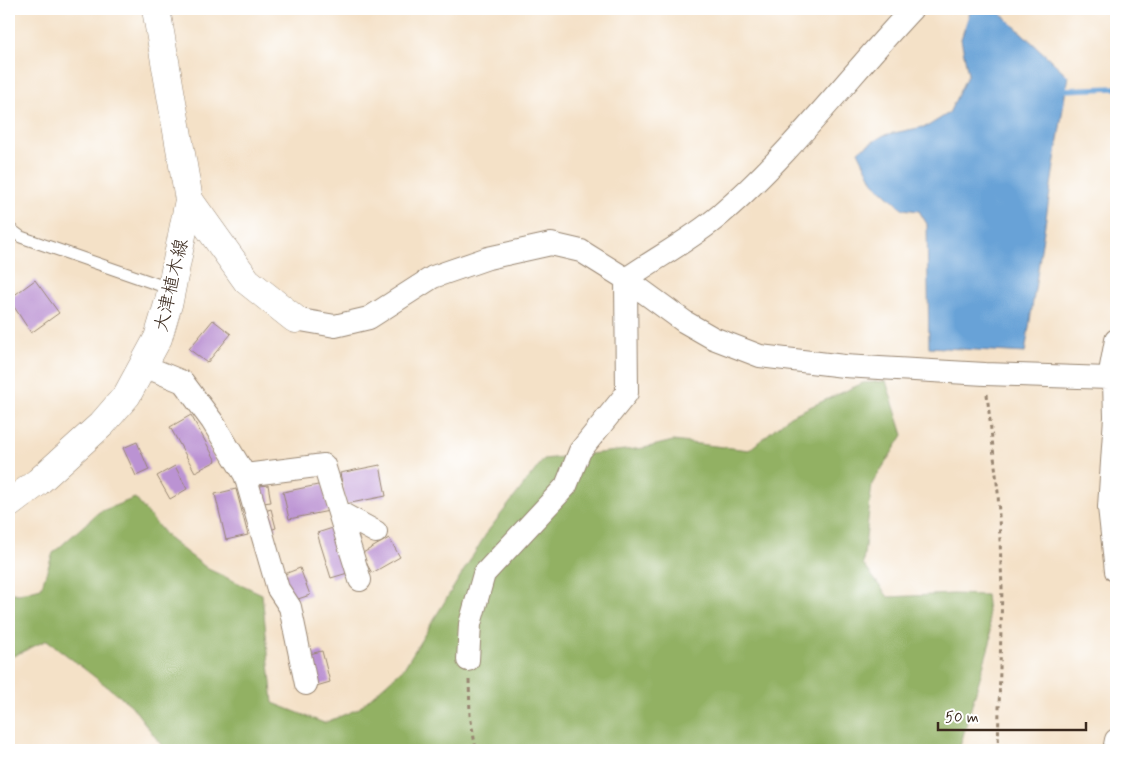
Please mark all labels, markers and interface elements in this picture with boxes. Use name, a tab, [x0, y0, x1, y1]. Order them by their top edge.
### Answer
street label: 大津植木線	[149, 236, 194, 334]
scale bar	[938, 699, 1085, 731]
text: 50 m	[945, 708, 979, 728]

